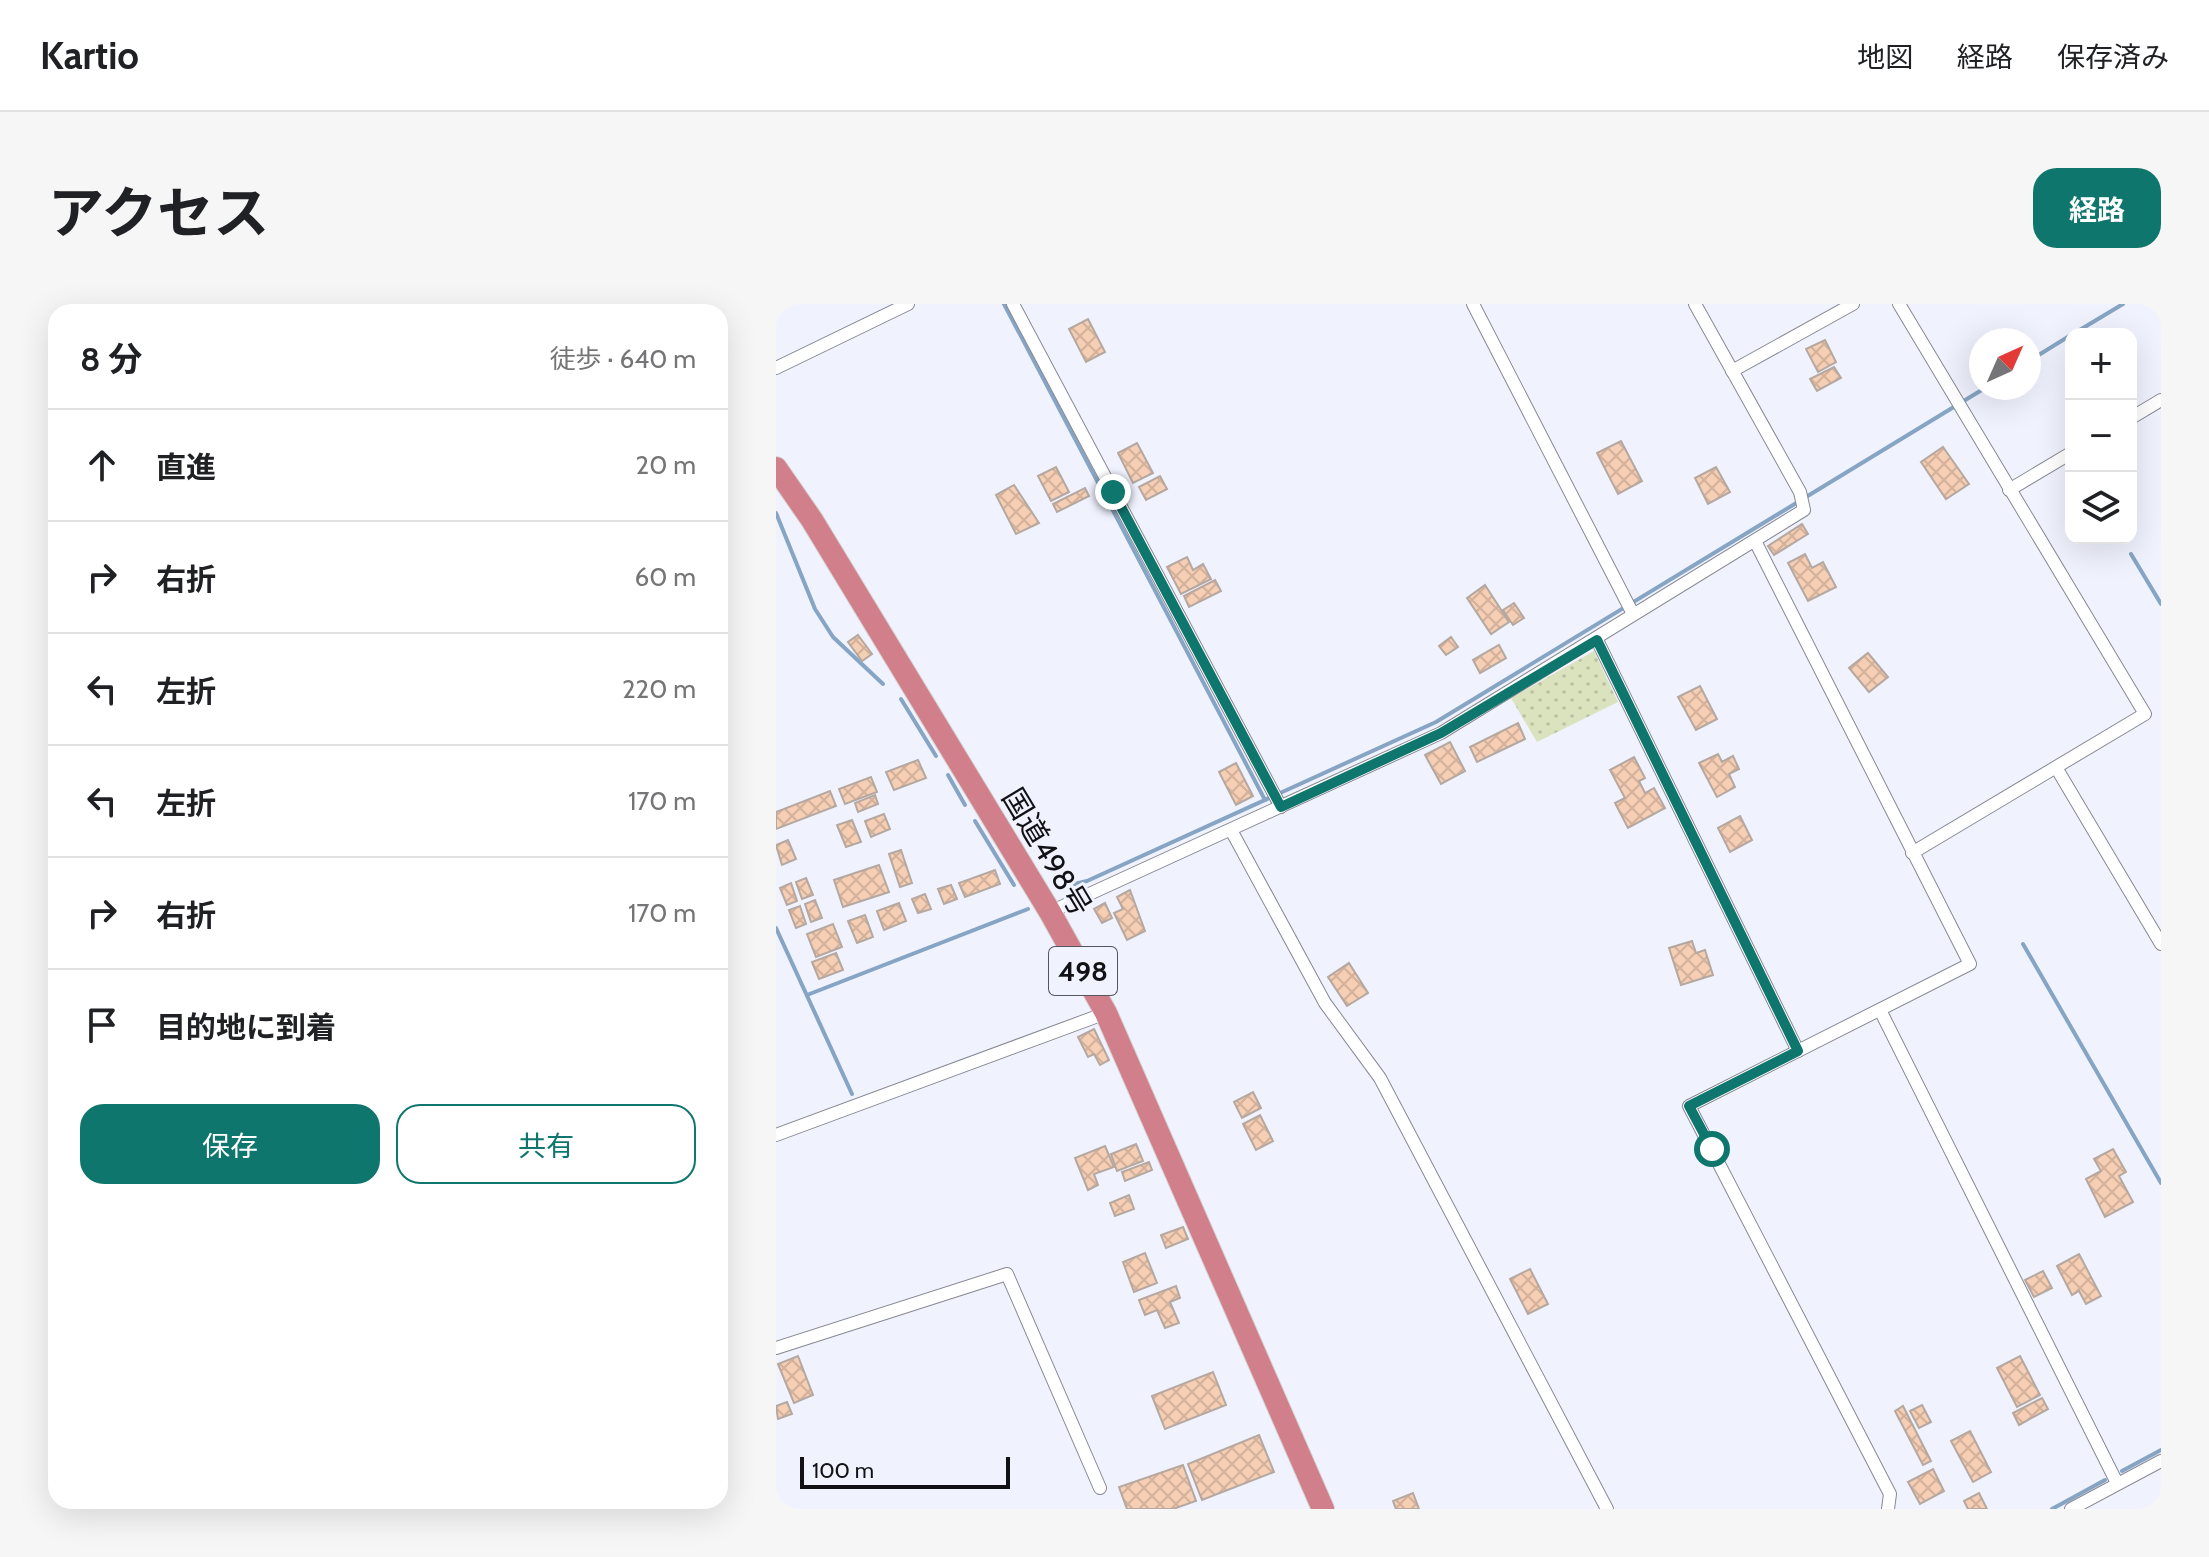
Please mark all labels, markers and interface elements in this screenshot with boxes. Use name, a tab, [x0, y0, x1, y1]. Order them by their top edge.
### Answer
text: Kartio	[40, 32, 139, 79]
text: 地図	[1857, 40, 1913, 74]
text: 経路	[1957, 40, 2013, 74]
text: 保存済み	[2057, 40, 2169, 74]
button: 経路	[2033, 168, 2161, 248]
text: アクセス	[48, 179, 269, 247]
north arrow	[1969, 328, 2041, 400]
map controls	[2065, 328, 2137, 544]
button: +	[2065, 328, 2137, 400]
text: 8 分	[80, 338, 142, 380]
text: 徒歩 · 640 m	[550, 343, 696, 375]
button: −	[2065, 400, 2137, 472]
icon: ahead	[80, 443, 124, 487]
text: 直進	[156, 449, 216, 486]
text: 20 m	[636, 449, 696, 481]
button: layers	[2065, 472, 2137, 544]
route end	[1095, 474, 1131, 510]
icon: right	[80, 555, 124, 599]
text: 右折	[156, 561, 216, 598]
text: 60 m	[634, 561, 696, 593]
icon: left	[80, 667, 124, 711]
text: 左折	[156, 673, 216, 710]
text: 220 m	[622, 673, 696, 705]
icon: left	[80, 779, 124, 823]
street label: 国道498号	[994, 781, 1100, 923]
text: 左折	[156, 785, 216, 822]
text: 170 m	[628, 785, 696, 817]
icon: right	[80, 891, 124, 935]
text: 右折	[156, 897, 216, 934]
text: 170 m	[628, 897, 696, 929]
road number: 498	[1049, 947, 1117, 995]
icon: arrive	[80, 1003, 124, 1047]
text: 目的地に到着	[156, 1009, 336, 1046]
button: 保存	[80, 1104, 380, 1184]
button: 共有	[396, 1104, 696, 1184]
route start	[1694, 1131, 1730, 1167]
scale bar	[800, 1453, 1010, 1489]
text: 100 m	[812, 1457, 874, 1484]

